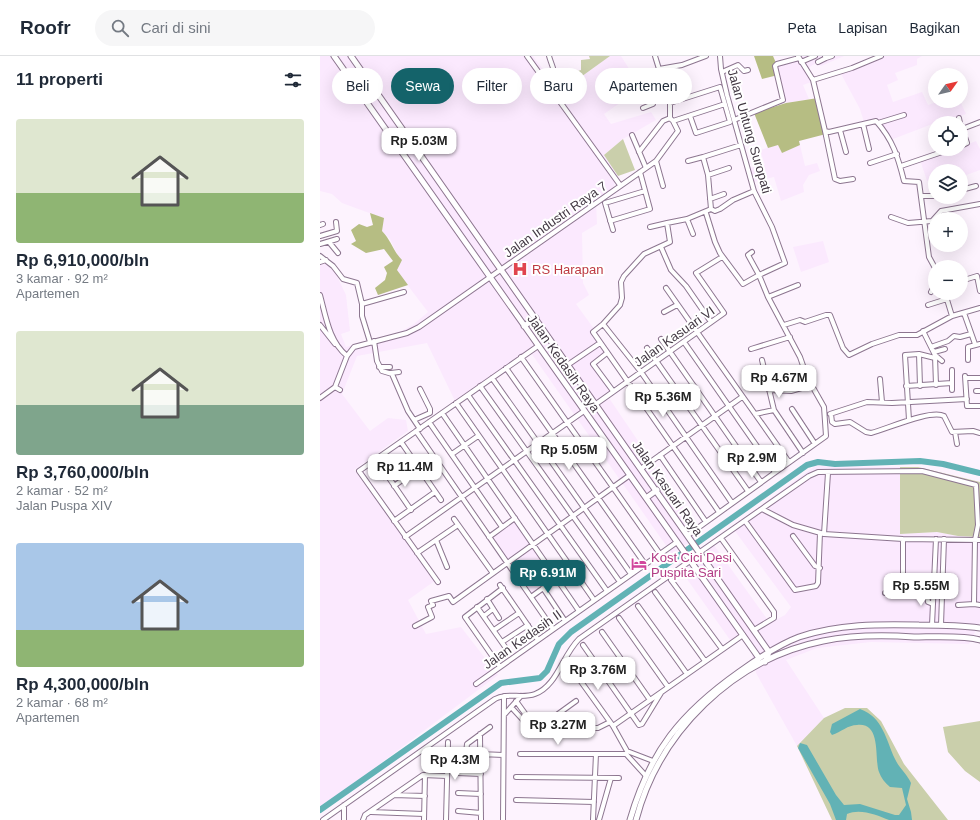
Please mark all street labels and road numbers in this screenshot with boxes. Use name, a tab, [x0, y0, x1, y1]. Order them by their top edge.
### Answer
street label: Jalan Untung Suropati	[725, 67, 774, 195]
street label: Jalan Industri Raya 7	[501, 178, 610, 261]
street label: Jalan Kasuari VI	[631, 303, 717, 370]
street label: Jalan Kedasih Raya	[524, 312, 603, 416]
street label: Jalan Kasuari Raya	[629, 438, 707, 539]
street label: Jalan Kedasih II	[480, 607, 564, 672]

